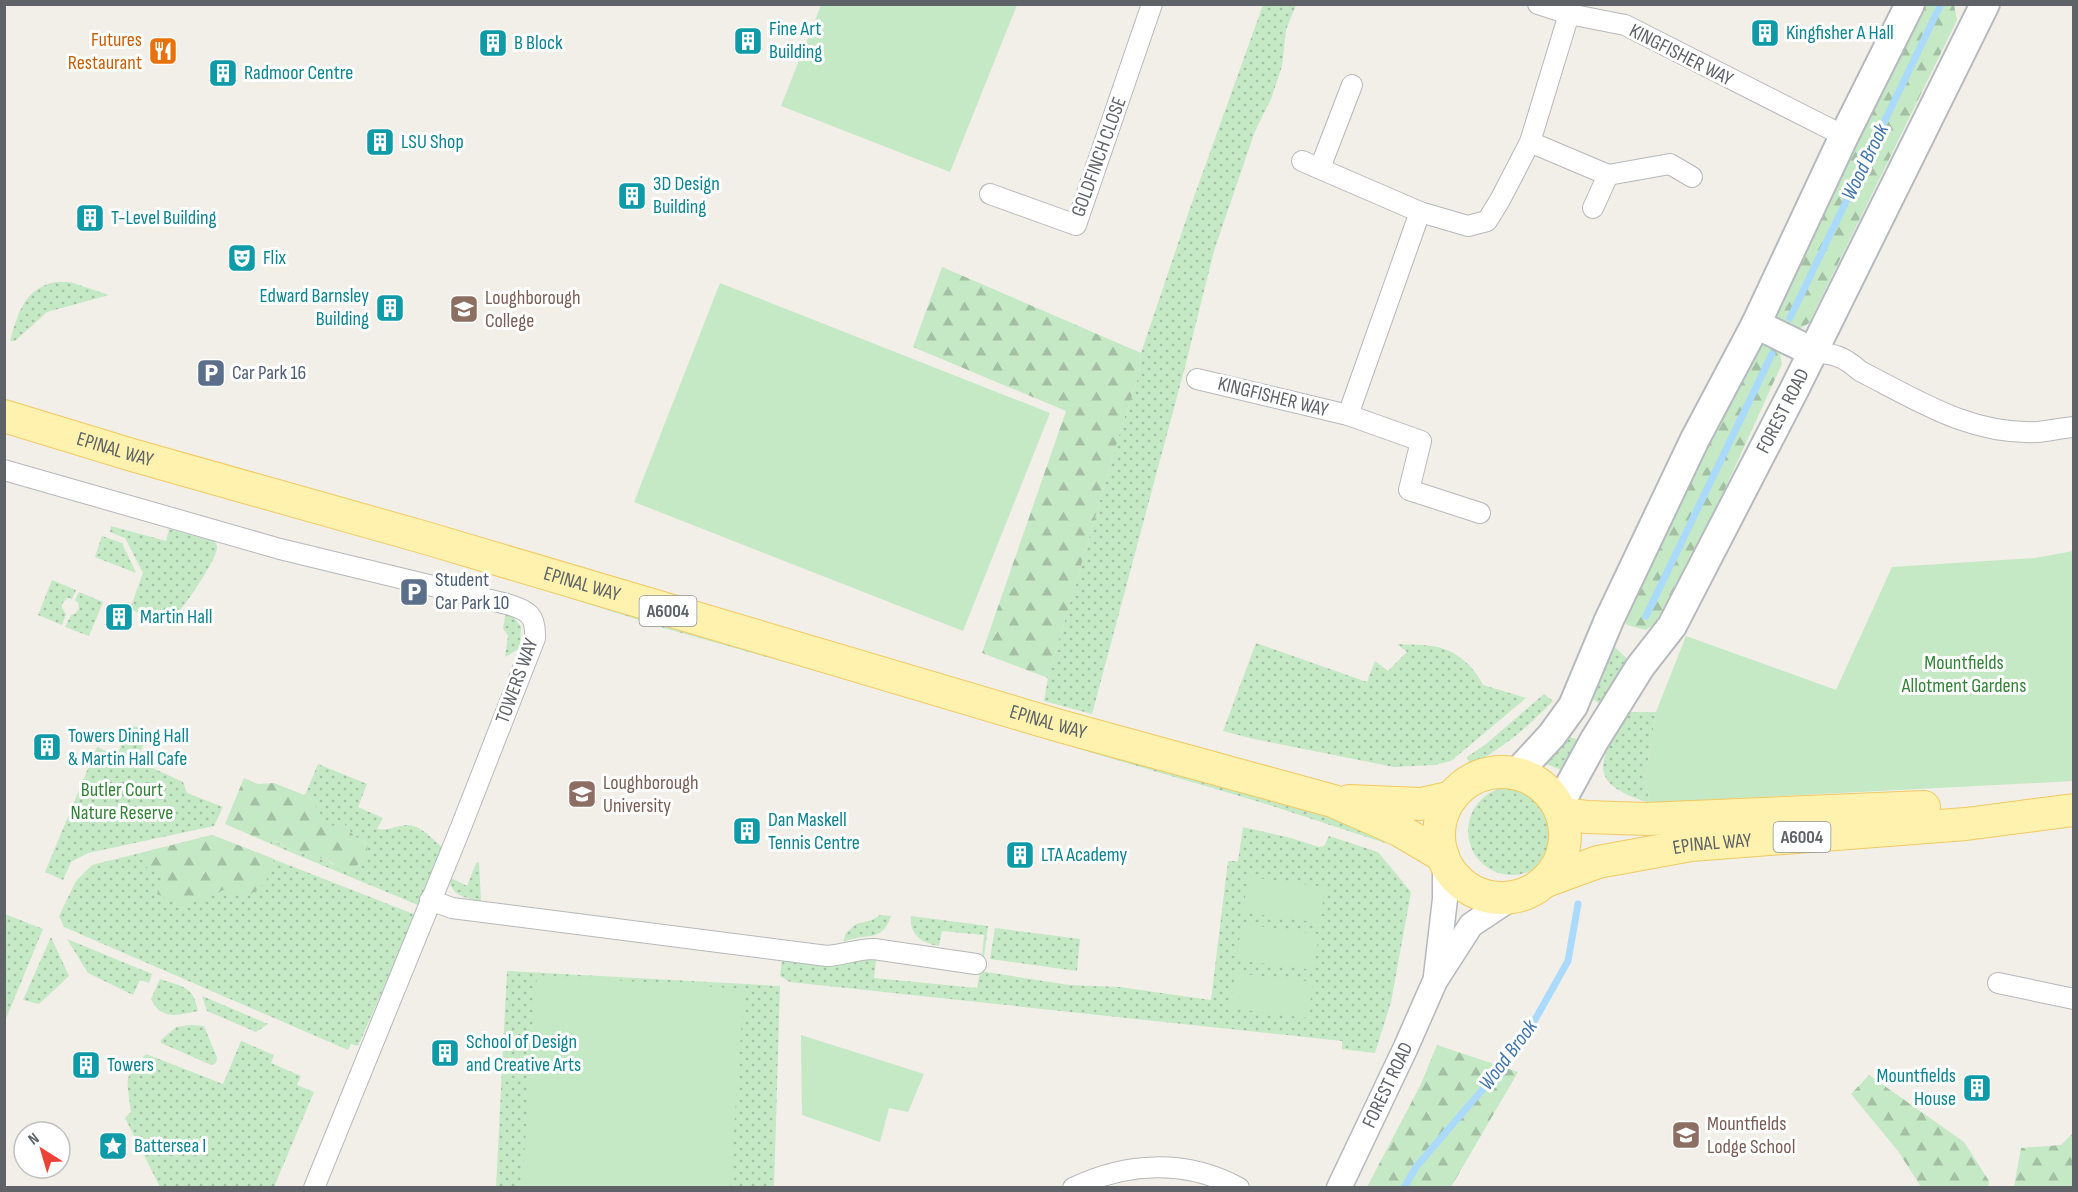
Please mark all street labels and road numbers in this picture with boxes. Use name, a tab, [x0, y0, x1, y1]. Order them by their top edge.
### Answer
street label: KINGFISHER WAY	[1625, 19, 1737, 92]
street label: GOLDFINCH CLOSE	[1066, 94, 1132, 220]
street label: FOREST ROAD	[1751, 365, 1815, 457]
street label: KINGFISHER WAY	[1215, 372, 1331, 422]
street label: EPINAL WAY	[74, 427, 157, 473]
street label: EPINAL WAY	[541, 562, 624, 607]
road number: A6004	[640, 596, 696, 626]
street label: TOWERS WAY	[491, 635, 544, 727]
street label: EPINAL WAY	[1007, 700, 1090, 745]
road number: A6004	[1774, 822, 1830, 852]
street label: EPINAL WAY	[1671, 828, 1753, 860]
street label: FOREST ROAD	[1357, 1038, 1419, 1132]

